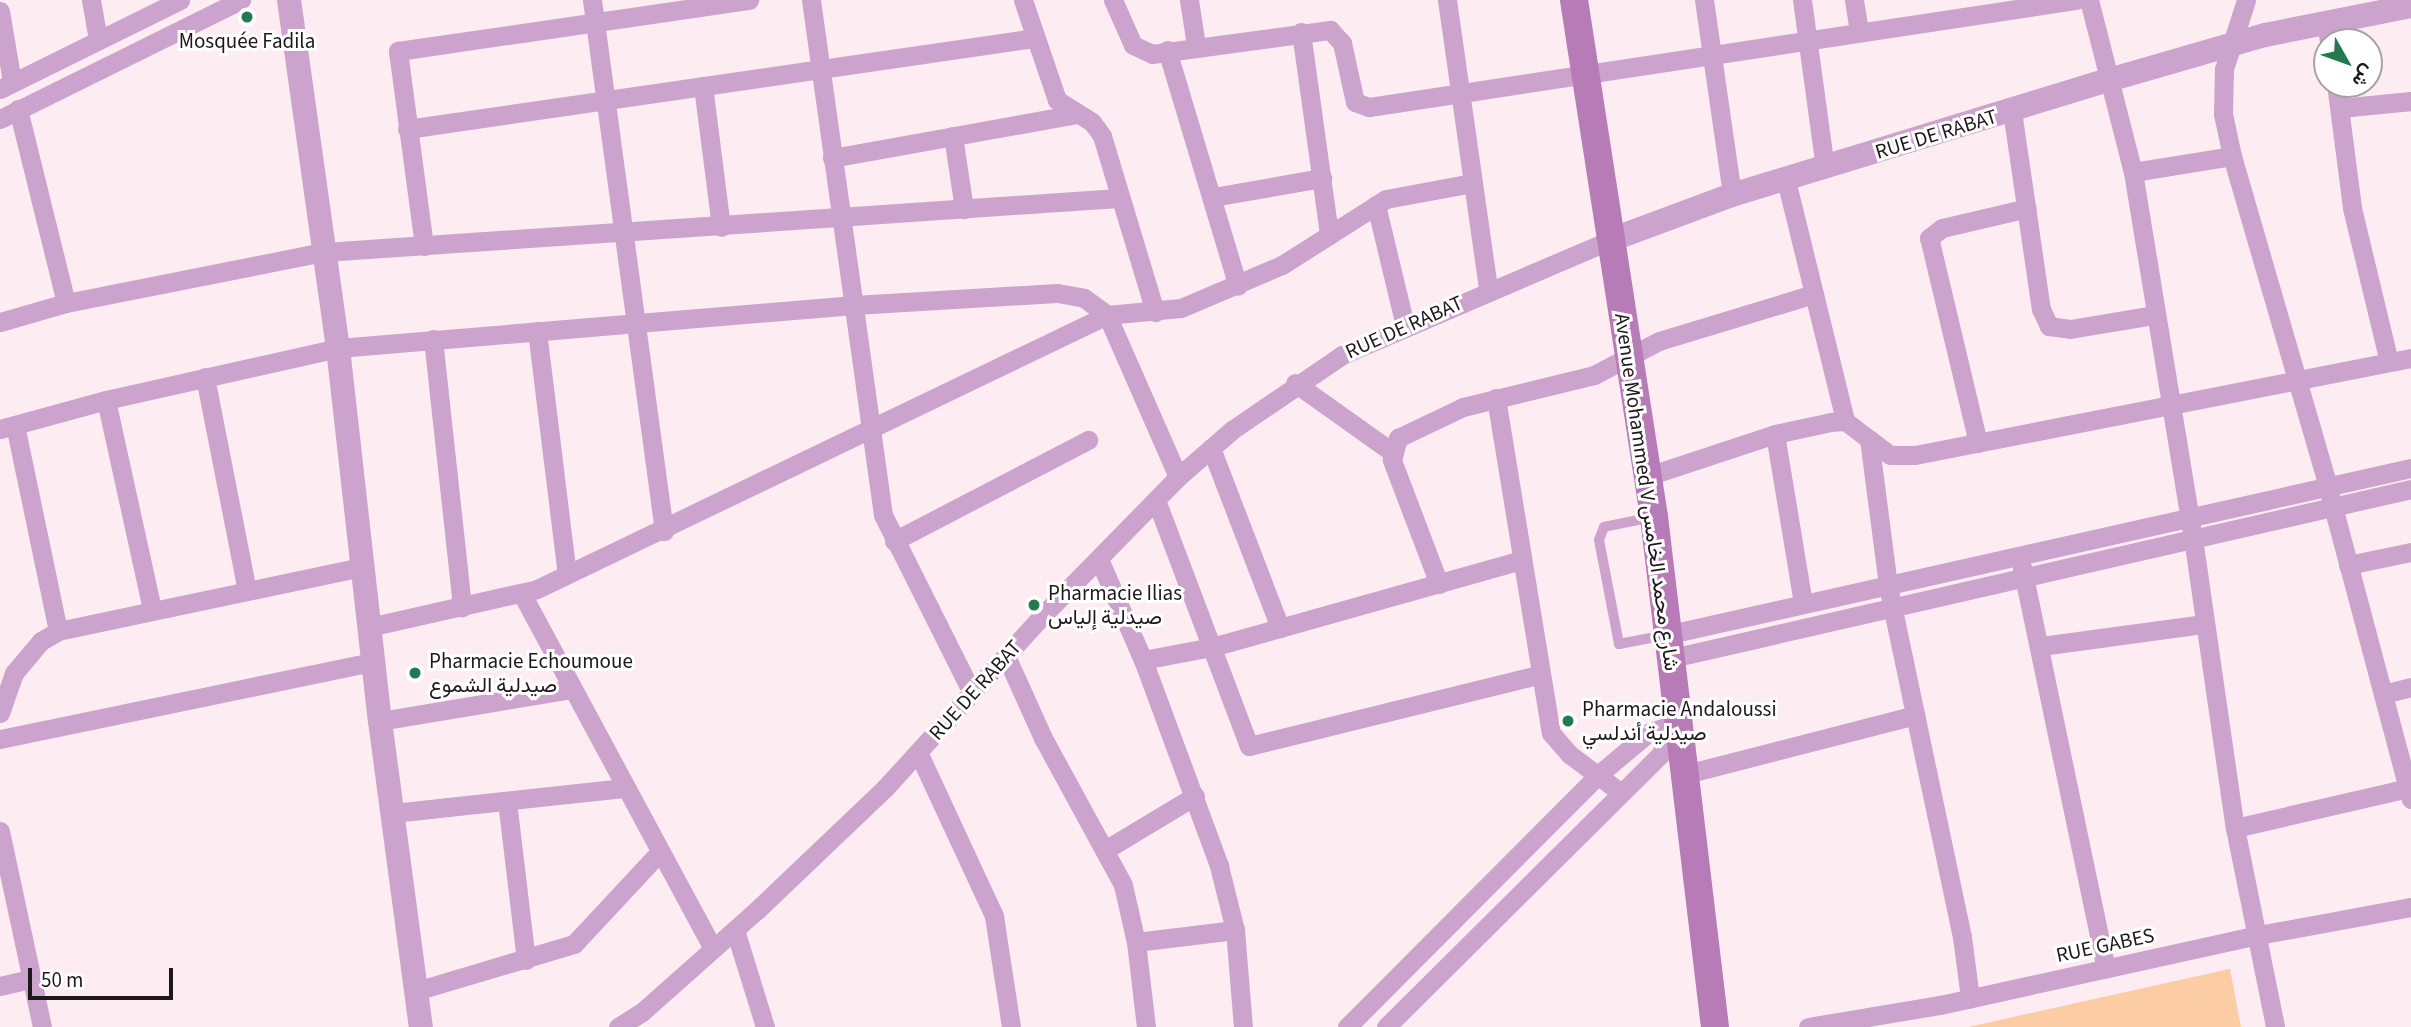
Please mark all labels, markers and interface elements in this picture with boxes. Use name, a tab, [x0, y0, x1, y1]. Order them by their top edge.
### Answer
marker: Mosquée Fadila	[239, 9, 255, 25]
place label: Mosquée Fadila	[179, 28, 315, 54]
north arrow	[2313, 28, 2383, 98]
text: ش	[2345, 58, 2381, 93]
street label: RUE DE RABAT	[1872, 104, 2000, 164]
street label: RUE DE RABAT	[1341, 290, 1467, 364]
street label: Avenue Mohammed V شارع محمد الخامس	[1609, 312, 1685, 672]
place label: Pharmacie Ilias صيدلية إلياس	[1048, 580, 1182, 630]
marker: Pharmacie Ilias صيدلية إلياس	[1026, 597, 1042, 613]
street label: RUE DE RABAT	[923, 635, 1027, 745]
place label: Pharmacie Echoumoue صيدلية الشموع	[429, 648, 633, 698]
marker: Pharmacie Echoumoue صيدلية الشموع	[407, 665, 423, 681]
place label: Pharmacie Andaloussi صيدلية أندلسي	[1582, 696, 1777, 746]
marker: Pharmacie Andaloussi صيدلية أندلسي	[1560, 713, 1576, 729]
street label: RUE GABES	[2054, 922, 2156, 968]
scale bar	[32, 954, 177, 998]
text: 50 m	[41, 965, 83, 995]

